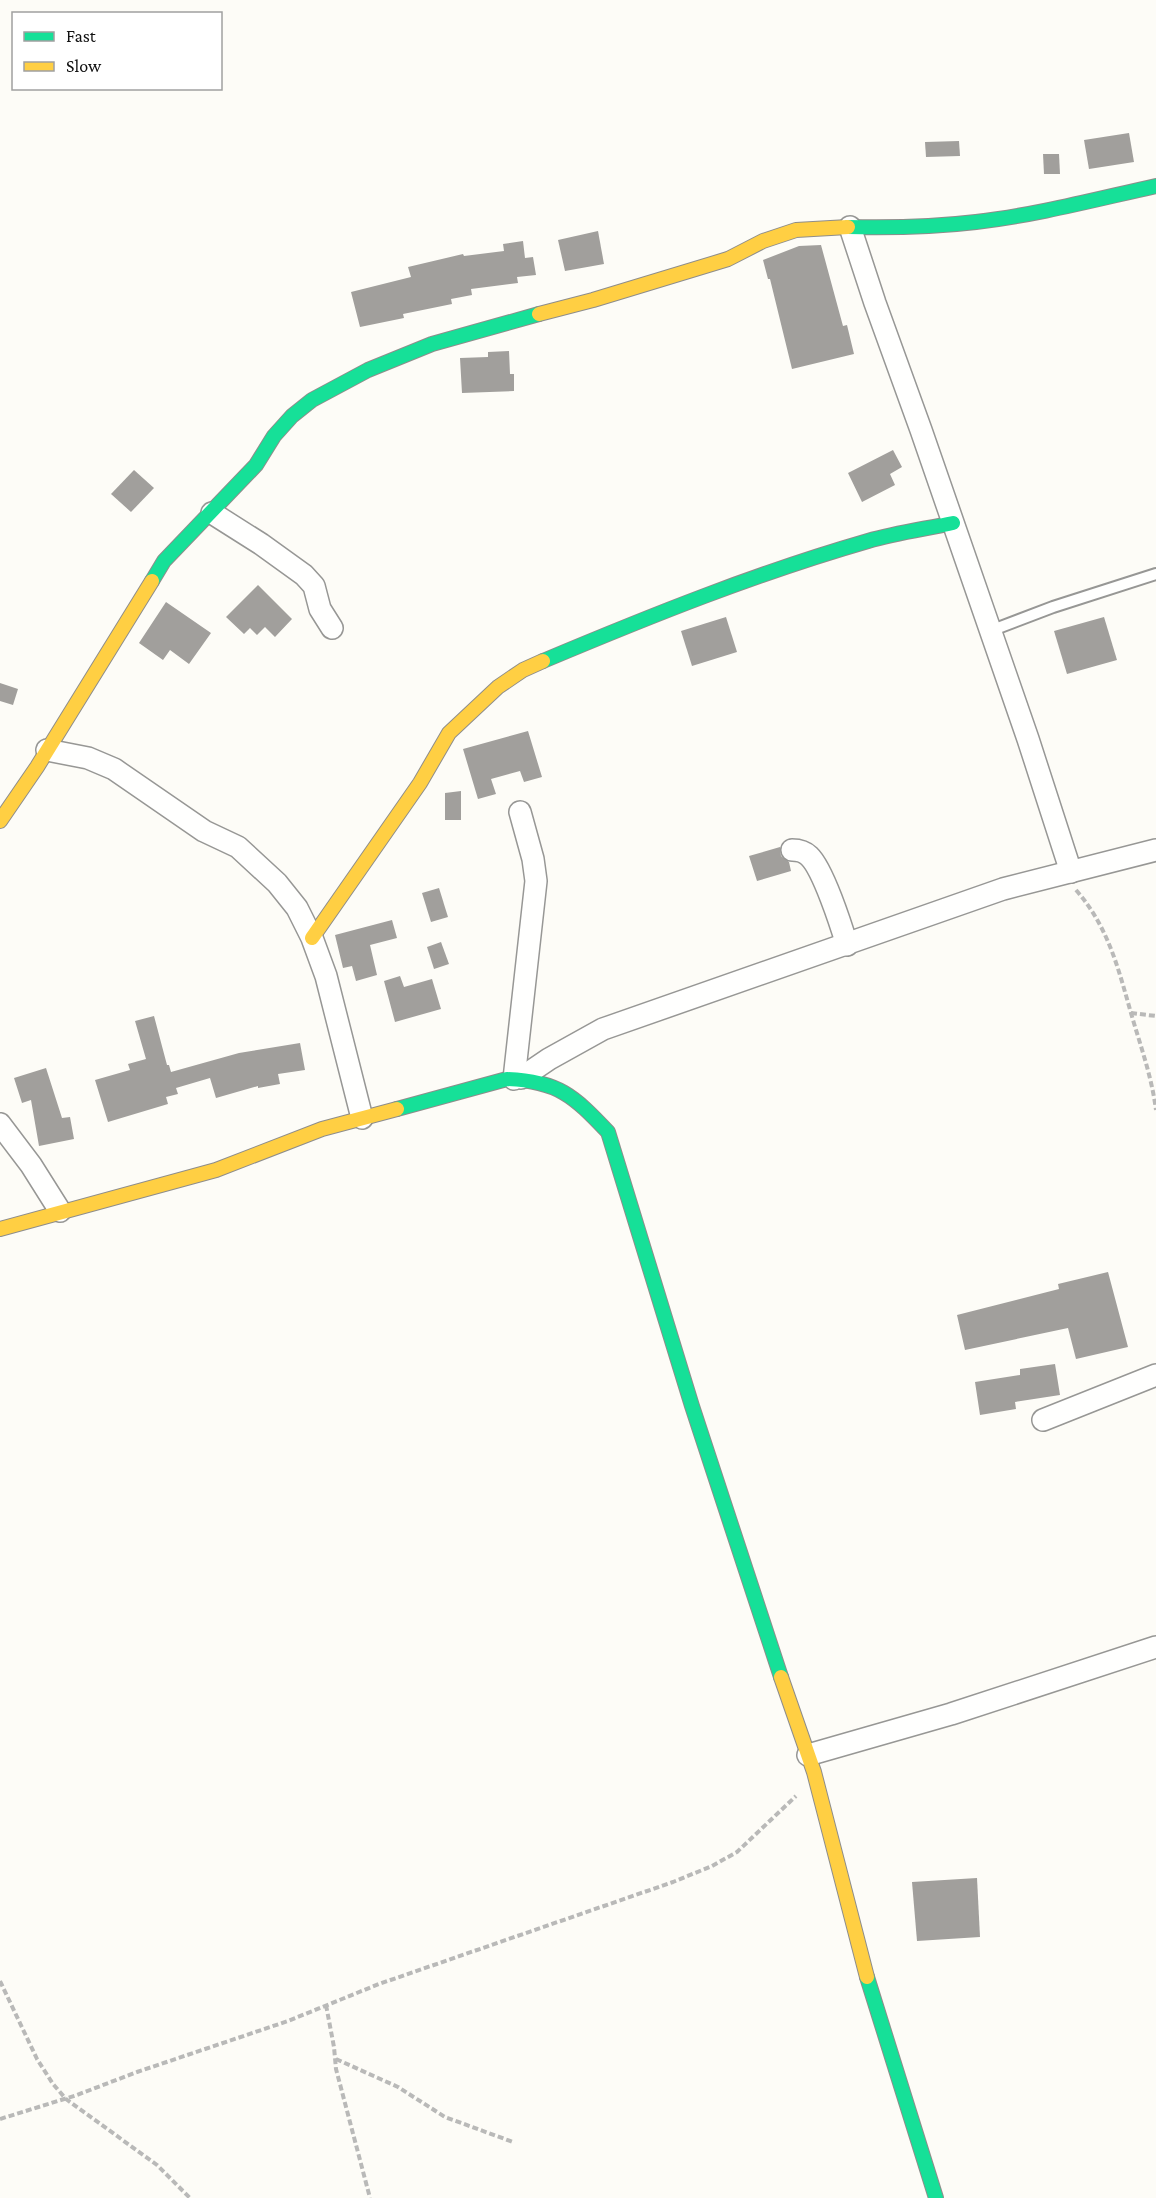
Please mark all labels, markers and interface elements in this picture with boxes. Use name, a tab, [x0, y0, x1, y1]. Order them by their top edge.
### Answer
legend	[12, 12, 222, 90]
text: Fast	[66, 26, 97, 46]
text: Slow	[66, 56, 102, 76]

